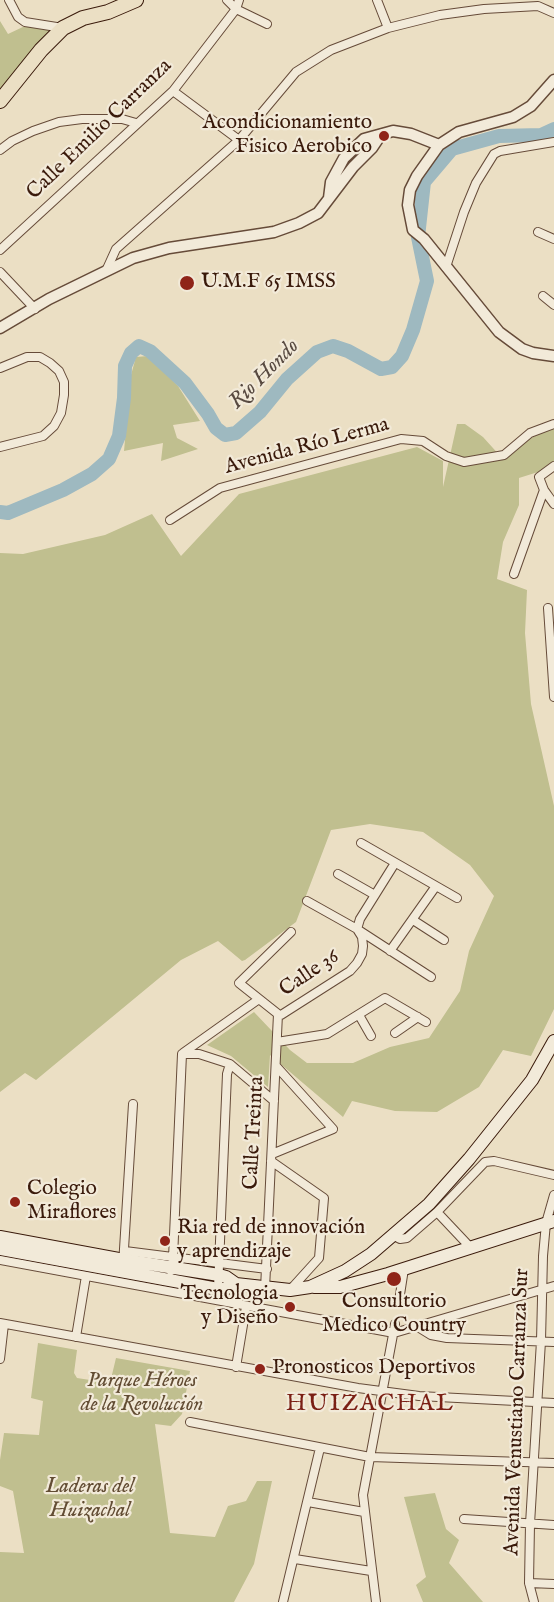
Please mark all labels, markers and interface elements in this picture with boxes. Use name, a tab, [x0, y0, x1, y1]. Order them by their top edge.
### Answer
street label: Calle Emilio Carranza	[22, 54, 178, 206]
place label: Acondicionamiento Fisico Aerobico	[203, 111, 372, 161]
marker: Acondicionamiento Fisico Aerobico	[377, 129, 391, 143]
place label: U.M.F 65 IMSS	[201, 270, 336, 296]
marker: U.M.F 65 IMSS	[178, 274, 196, 292]
water label: Rio Hondo	[224, 334, 306, 416]
street label: Avenida Río Lerma	[222, 413, 392, 481]
street label: Calle 36	[275, 945, 345, 1003]
street label: Calle Treinta	[239, 1076, 271, 1190]
place label: Colegio Miraflores	[27, 1177, 116, 1227]
marker: Colegio Miraflores	[8, 1195, 22, 1209]
place label: Ria red de innovación y aprendizaje	[177, 1216, 365, 1266]
marker: Ria red de innovación y aprendizaje	[158, 1234, 172, 1248]
street label: Avenida Venustiano Carranza Sur	[500, 1268, 536, 1556]
marker: Consultorio Medico Country	[385, 1270, 403, 1288]
place label: Tecnologia y Diseño	[180, 1282, 278, 1332]
place label: Consultorio Medico Country	[322, 1290, 466, 1340]
marker: Tecnologia y Diseño	[283, 1300, 297, 1314]
place label: Pronosticos Deportivos	[272, 1356, 475, 1382]
marker: Pronosticos Deportivos	[253, 1362, 267, 1376]
park label: Parque Héroes de la Revolución	[81, 1369, 203, 1419]
district label: HUIZACHAL	[286, 1391, 454, 1419]
park label: Laderas del Huizachal	[46, 1475, 134, 1525]

